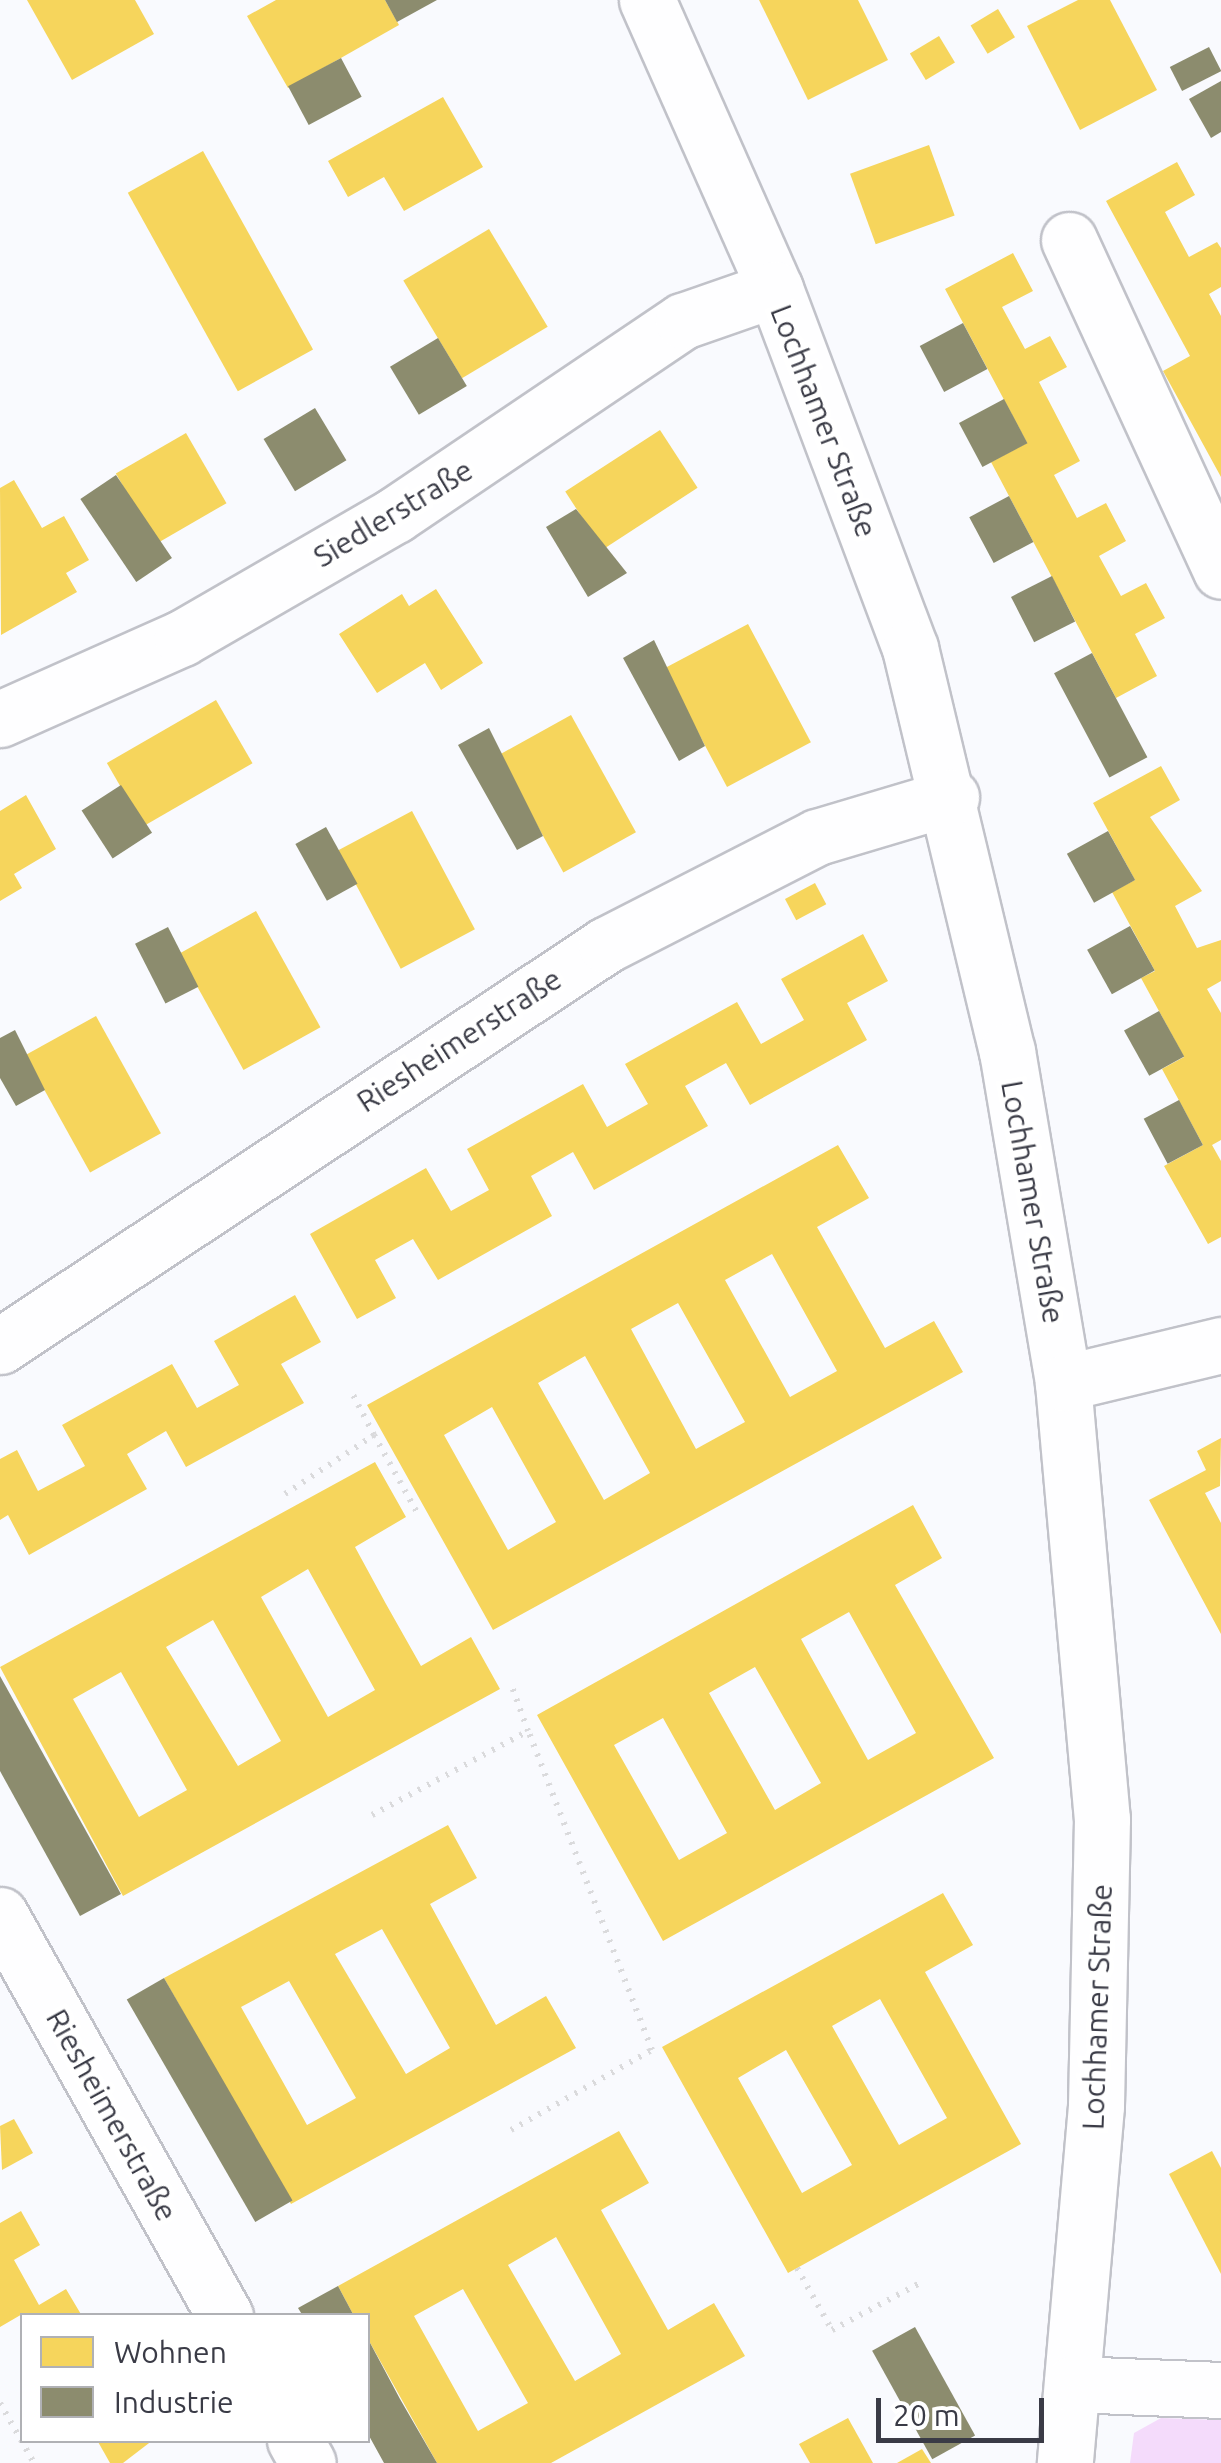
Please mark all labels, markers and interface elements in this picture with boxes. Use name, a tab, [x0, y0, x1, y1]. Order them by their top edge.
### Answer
street label: Lochhamer Straße	[763, 300, 885, 542]
street label: Siedlerstraße	[307, 451, 479, 575]
street label: Riesheimerstraße	[350, 960, 568, 1120]
street label: Lochhamer Straße	[994, 1078, 1072, 1326]
street label: Lochhamer Straße	[1075, 1883, 1119, 2131]
street label: Riesheimerstraße	[39, 2003, 185, 2227]
legend	[20, 2313, 370, 2443]
text: Wohnen	[114, 2335, 227, 2369]
scale bar	[881, 2378, 1048, 2440]
text: Industrie	[114, 2385, 234, 2419]
text: 20 m	[893, 2398, 960, 2432]

